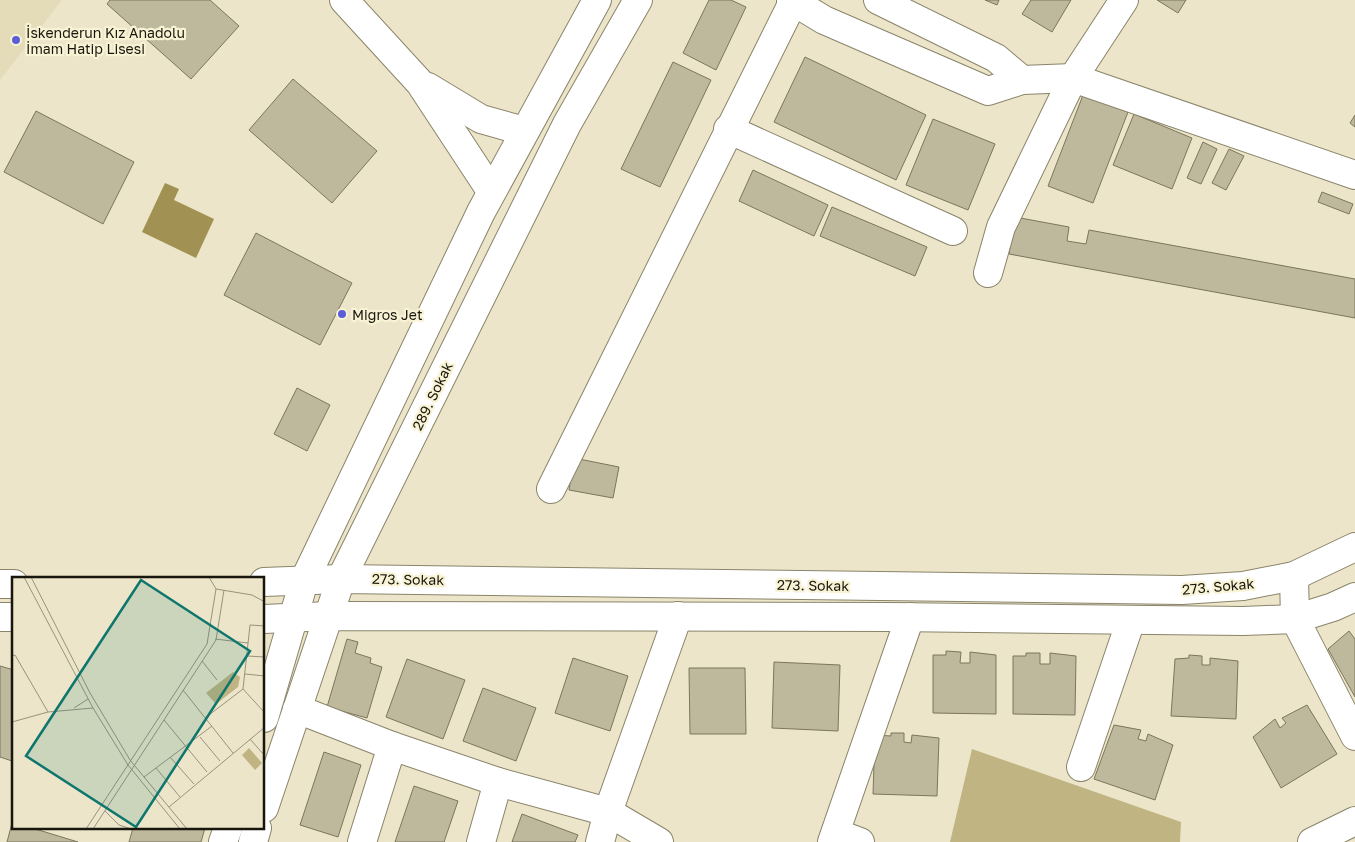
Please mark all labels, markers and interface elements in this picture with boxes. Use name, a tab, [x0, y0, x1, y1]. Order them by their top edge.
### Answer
place label: İskenderun Kız Anadolu İmam Hatip Lisesi	[26, 24, 185, 57]
marker: İskenderun Kız Anadolu İmam Hatip Lisesi	[10, 34, 22, 46]
place label: Migros Jet	[352, 306, 423, 323]
marker: Migros Jet	[336, 308, 348, 320]
street label: 289. Sokak	[408, 359, 456, 433]
street label: 273. Sokak	[372, 570, 444, 588]
street label: 273. Sokak	[1181, 574, 1255, 598]
street label: 273. Sokak	[777, 576, 849, 594]
inset map	[12, 577, 265, 830]

